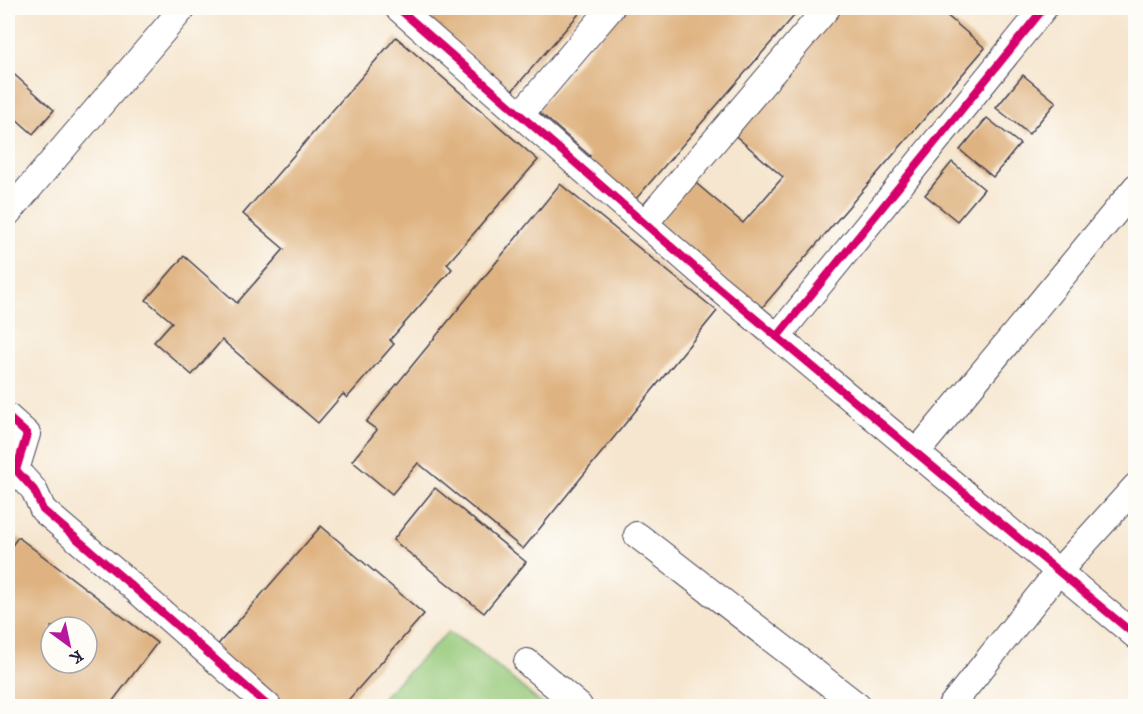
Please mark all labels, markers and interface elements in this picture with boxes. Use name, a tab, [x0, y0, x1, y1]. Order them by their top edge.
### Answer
north arrow	[39, 615, 99, 675]
text: K	[65, 644, 86, 668]

